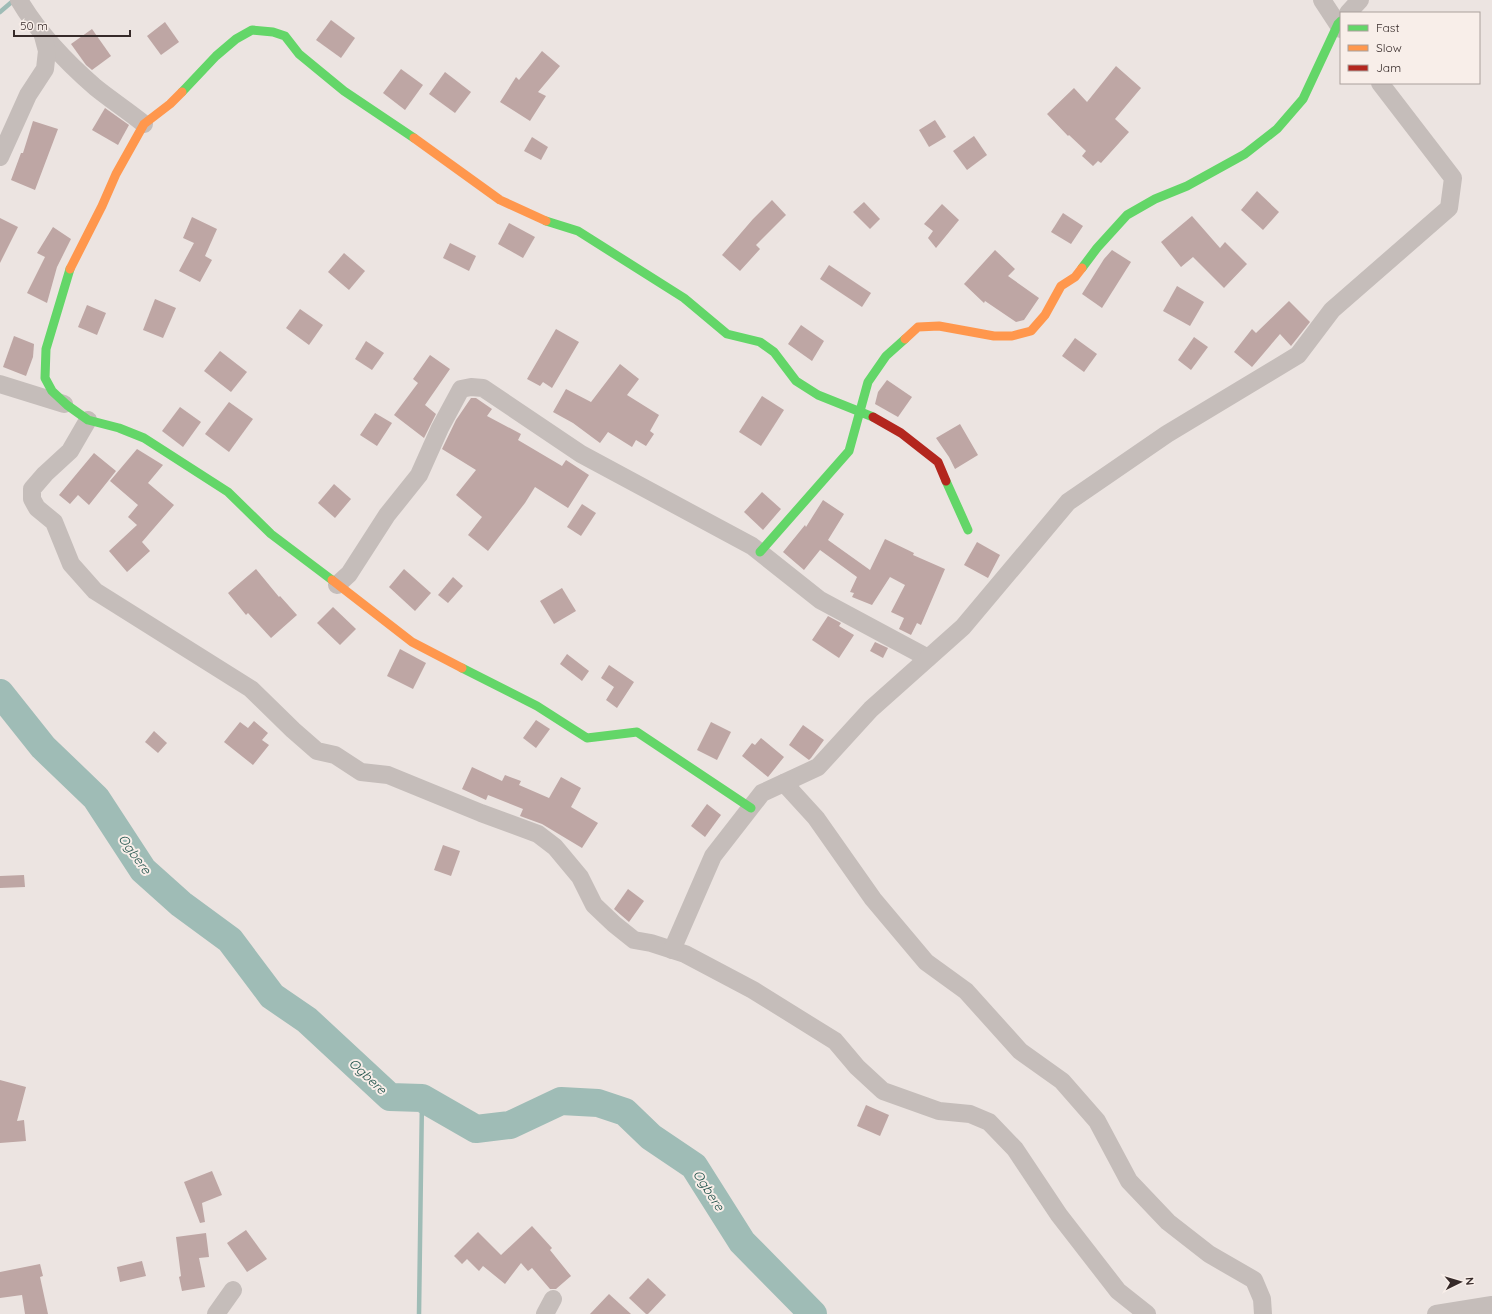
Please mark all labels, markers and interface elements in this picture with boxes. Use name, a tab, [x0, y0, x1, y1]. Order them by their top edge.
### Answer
scale bar	[14, 12, 130, 38]
legend	[1340, 12, 1480, 84]
text: 50 m	[20, 18, 48, 33]
text: Fast	[1376, 20, 1400, 35]
text: Slow	[1376, 40, 1402, 55]
text: Jam	[1376, 60, 1401, 75]
water label: Ogbere	[115, 831, 155, 878]
water label: Ogbere	[346, 1055, 391, 1098]
water label: Ogbere	[690, 1167, 728, 1214]
north arrow	[1440, 1262, 1480, 1302]
text: N	[1463, 1276, 1477, 1286]

